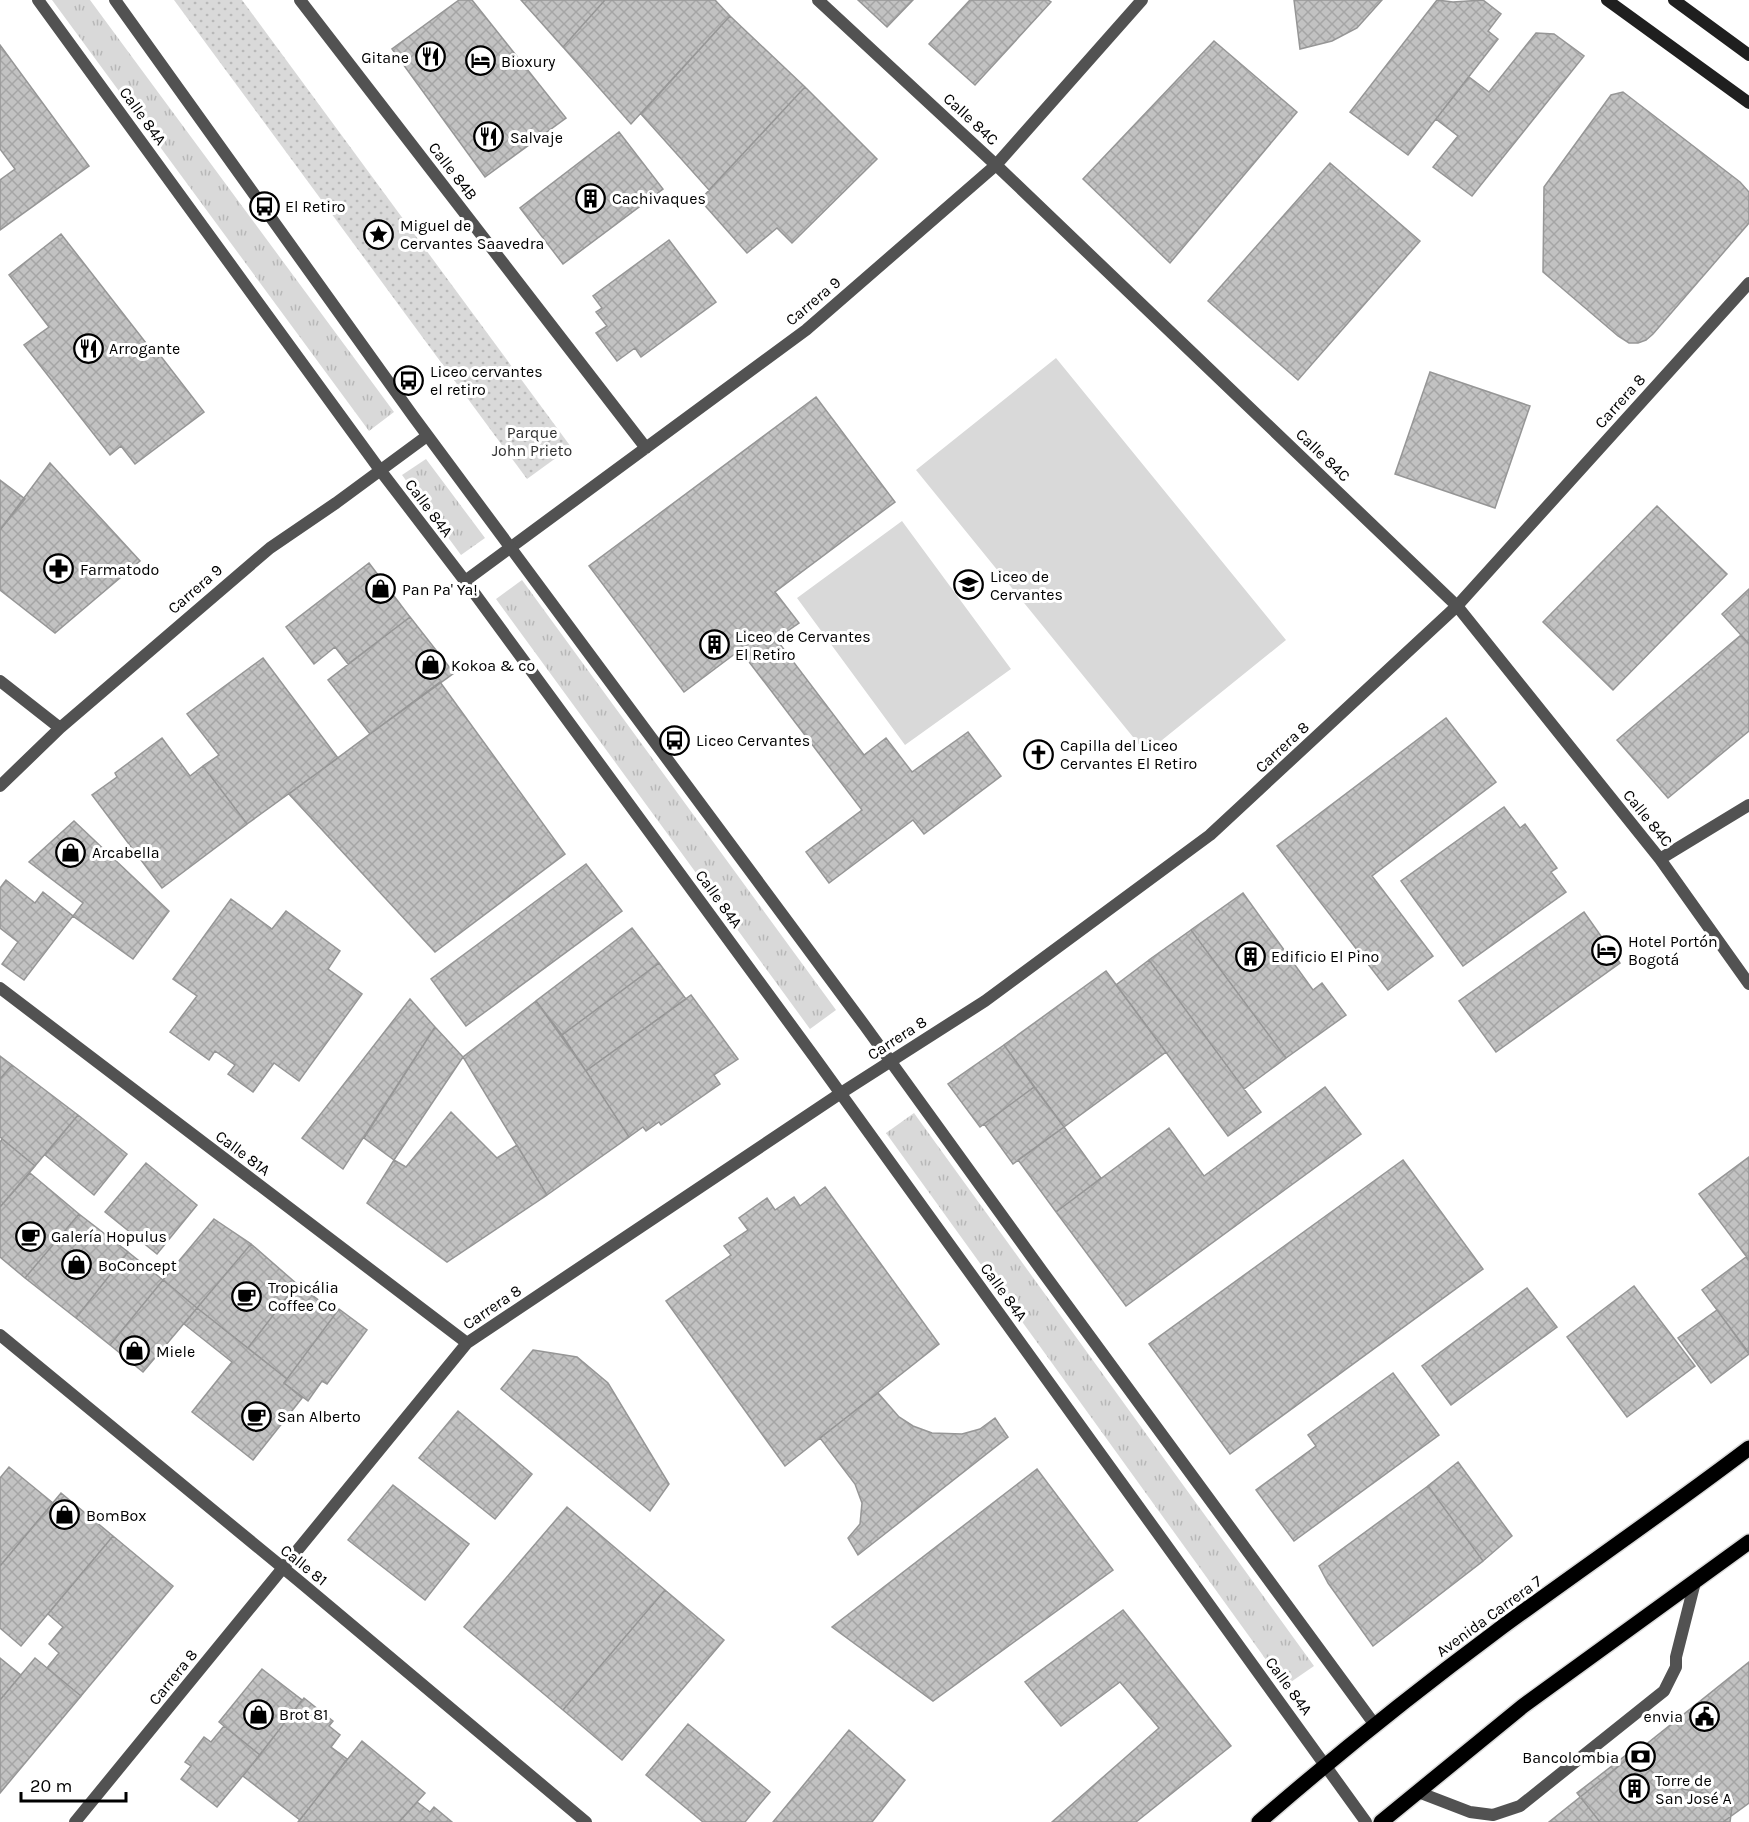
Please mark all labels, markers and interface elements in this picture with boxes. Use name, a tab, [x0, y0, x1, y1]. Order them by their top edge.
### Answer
restaurant icon: Gitane	[414, 41, 446, 73]
hotel icon: Bioxury	[464, 45, 496, 77]
place label: Gitane	[361, 48, 409, 67]
place label: Bioxury	[501, 52, 556, 71]
street label: Calle 84A	[115, 83, 171, 149]
street label: Calle 84C	[940, 89, 1003, 149]
restaurant icon: Salvaje	[473, 121, 505, 153]
place label: Salvaje	[510, 128, 563, 147]
street label: Calle 84B	[424, 138, 482, 204]
building icon: Cachivaques	[575, 182, 607, 214]
place label: Cachivaques	[612, 189, 706, 208]
bus stop icon: El Retiro	[248, 190, 280, 222]
place label: El Retiro	[285, 197, 346, 216]
place label: Miguel de Cervantes Saavedra	[400, 216, 544, 253]
place icon: Miguel de Cervantes Saavedra	[363, 218, 395, 250]
street label: Carrera 9	[782, 272, 844, 330]
restaurant icon: Arrogante	[72, 332, 104, 364]
place label: Arrogante	[109, 339, 180, 358]
place label: Liceo cervantes el retiro	[430, 362, 543, 399]
bus stop icon: Liceo cervantes el retiro	[393, 364, 425, 396]
street label: Carrera 8	[1591, 370, 1649, 432]
park label: Parque John Prieto	[492, 423, 572, 460]
street label: Calle 84C	[1292, 424, 1354, 486]
street label: Calle 84A	[401, 475, 457, 541]
pharmacy icon: Farmatodo	[43, 553, 75, 585]
place label: Farmatodo	[80, 560, 159, 579]
street label: Carrera 9	[164, 560, 226, 618]
place label: Liceo de Cervantes	[990, 567, 1063, 604]
school or university icon: Liceo de Cervantes	[953, 569, 985, 601]
shop icon: Pan Pa' Ya!	[365, 573, 397, 605]
place label: Pan Pa' Ya!	[402, 580, 478, 599]
place label: Liceo de Cervantes El Retiro	[735, 627, 871, 664]
building icon: Liceo de Cervantes El Retiro	[698, 629, 730, 661]
shop icon: Kokoa & co	[414, 649, 446, 681]
place label: Kokoa & co	[451, 656, 535, 675]
street label: Carrera 8	[1251, 717, 1313, 777]
bus stop icon: Liceo Cervantes	[659, 724, 691, 756]
place label: Liceo Cervantes	[696, 731, 810, 750]
place label: Capilla del Liceo Cervantes El Retiro	[1060, 736, 1197, 773]
church icon: Capilla del Liceo Cervantes El Retiro	[1023, 738, 1055, 770]
street label: Calle 84C	[1619, 786, 1677, 851]
shop icon: Arcabella	[55, 836, 87, 868]
place label: Arcabella	[92, 843, 160, 862]
street label: Calle 84A	[691, 866, 747, 932]
place label: Hotel Portón Bogotá	[1628, 932, 1718, 969]
hotel icon: Hotel Portón Bogotá	[1591, 934, 1623, 966]
building icon: Edificio El Pino	[1234, 940, 1266, 972]
place label: Edificio El Pino	[1271, 947, 1379, 966]
street label: Carrera 8	[864, 1012, 930, 1064]
street label: Calle 81A	[212, 1126, 274, 1180]
cafe icon: Galería Hopulus	[14, 1220, 46, 1252]
place label: Galería Hopulus	[51, 1227, 167, 1246]
shop icon: BoConcept	[61, 1249, 93, 1281]
place label: BoConcept	[98, 1256, 177, 1275]
street label: Calle 84A	[976, 1259, 1032, 1325]
place label: Tropicália Coffee Co	[268, 1278, 339, 1315]
cafe icon: Tropicália Coffee Co	[231, 1280, 263, 1312]
street label: Carrera 8	[459, 1280, 525, 1334]
shop icon: Miele	[119, 1335, 151, 1367]
place label: Miele	[156, 1342, 195, 1361]
cafe icon: San Alberto	[240, 1400, 272, 1432]
place label: San Alberto	[277, 1407, 361, 1426]
shop icon: BomBox	[49, 1499, 81, 1531]
place label: BomBox	[86, 1506, 147, 1525]
street label: Calle 81	[277, 1540, 331, 1590]
street label: Avenida Carrera 7	[1432, 1571, 1546, 1661]
street label: Carrera 8	[145, 1645, 201, 1709]
street label: Calle 84A	[1261, 1653, 1317, 1719]
shop icon: Brot 81	[242, 1698, 274, 1730]
public building icon: envia	[1688, 1700, 1720, 1732]
place label: Brot 81	[279, 1705, 328, 1724]
place label: envia	[1644, 1707, 1683, 1726]
bank icon: Bancolombia	[1624, 1741, 1656, 1773]
place label: Bancolombia	[1522, 1748, 1619, 1767]
scale bar	[21, 1765, 126, 1803]
place label: Torre de San José A	[1655, 1771, 1732, 1808]
building icon: Torre de San José A	[1618, 1773, 1650, 1805]
text: 20 m	[30, 1775, 72, 1797]

